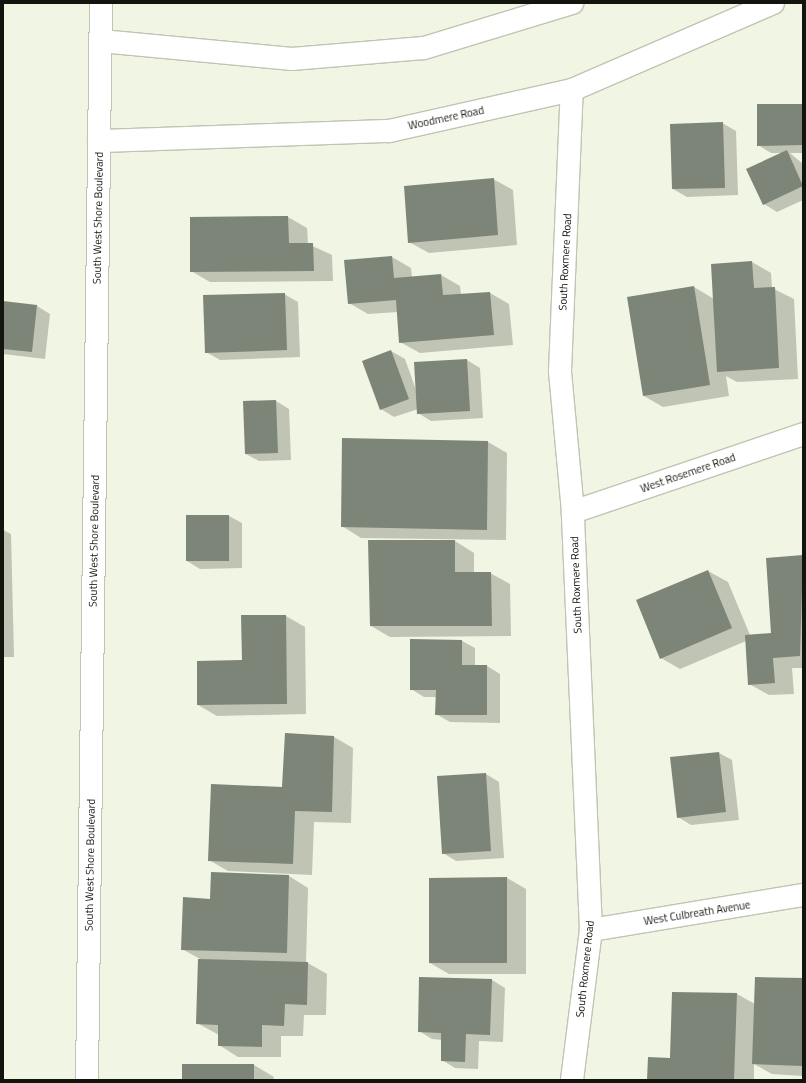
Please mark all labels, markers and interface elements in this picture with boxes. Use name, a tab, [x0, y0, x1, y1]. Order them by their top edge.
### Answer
street label: Woodmere Road	[407, 104, 485, 132]
street label: South West Shore Boulevard	[90, 152, 106, 284]
street label: South Roxmere Road	[556, 213, 574, 311]
street label: West Rosemere Road	[639, 451, 737, 495]
street label: South West Shore Boulevard	[86, 475, 102, 607]
street label: South Roxmere Road	[568, 536, 584, 634]
street label: South West Shore Boulevard	[82, 799, 98, 931]
street label: West Culbreath Avenue	[643, 898, 751, 928]
street label: South Roxmere Road	[573, 920, 597, 1018]

